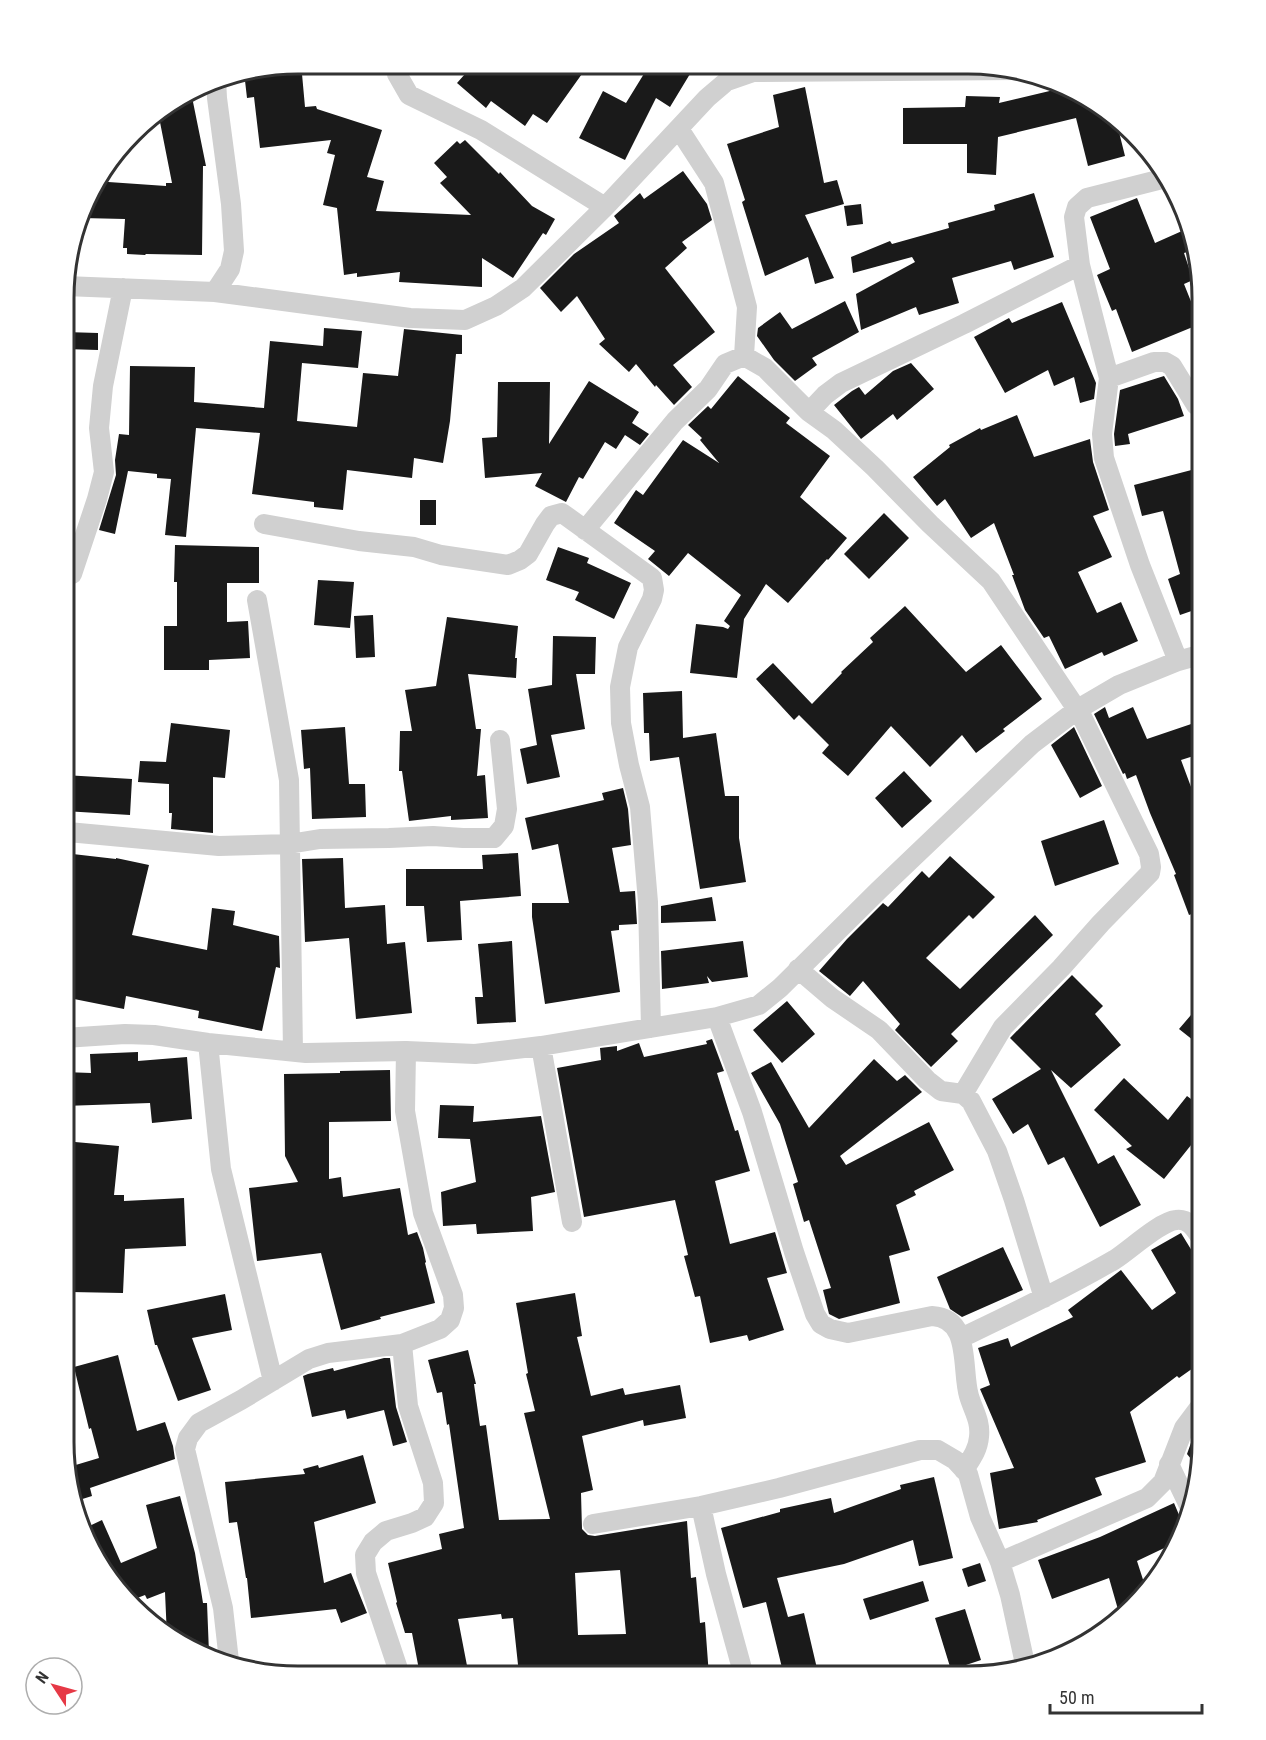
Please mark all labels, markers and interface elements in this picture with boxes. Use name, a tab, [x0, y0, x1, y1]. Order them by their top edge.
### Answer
north arrow	[24, 1656, 84, 1716]
text: N	[32, 1668, 53, 1687]
scale bar	[1050, 1677, 1202, 1715]
text: 50 m	[1059, 1687, 1094, 1708]

